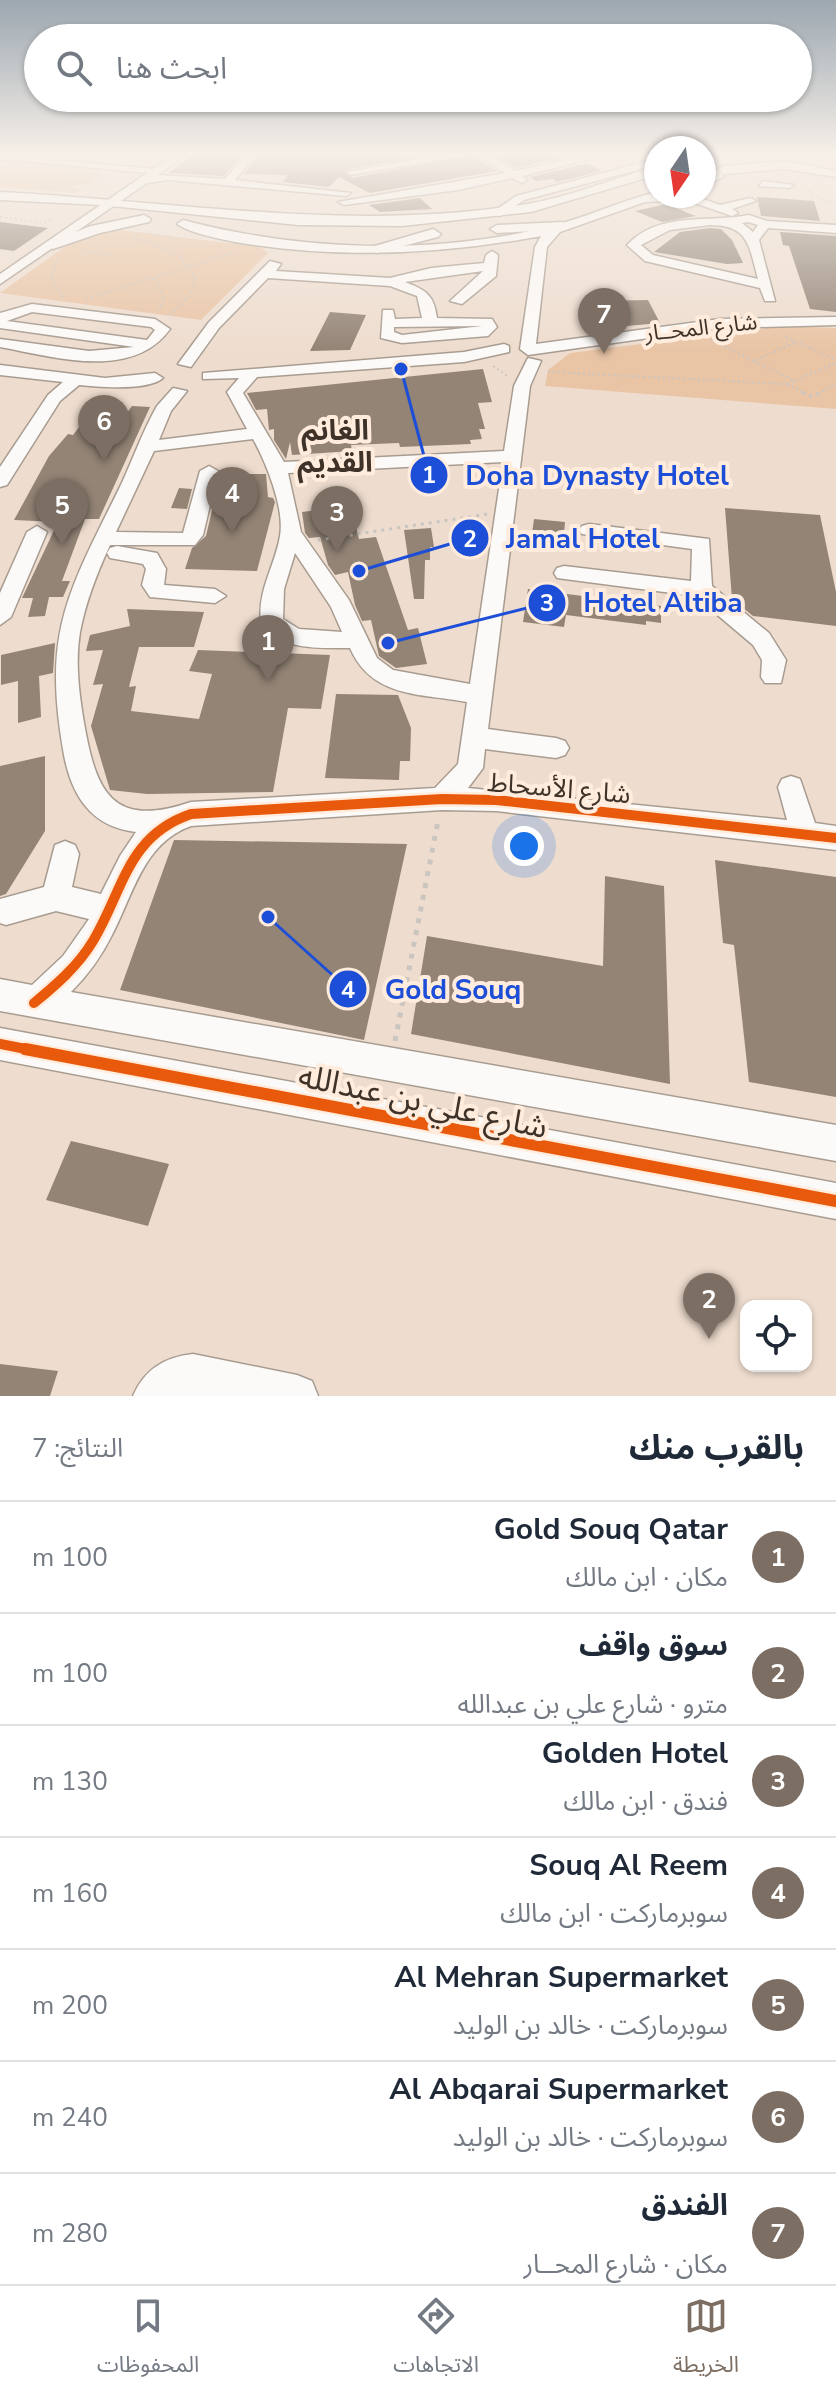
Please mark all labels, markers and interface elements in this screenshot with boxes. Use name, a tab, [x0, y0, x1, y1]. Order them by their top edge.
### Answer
search box	[24, 24, 812, 112]
icon: search	[52, 46, 96, 90]
text: ابحث هنا	[116, 48, 227, 89]
north arrow	[644, 136, 716, 208]
pin: 7	[578, 288, 630, 354]
street label: شارع المحــار	[643, 307, 759, 350]
pin: 6	[78, 395, 130, 461]
district label: الغانم القديم	[297, 412, 373, 484]
callout: Doha Dynasty Hotel	[409, 449, 745, 501]
text: Doha Dynasty Hotel	[465, 457, 729, 495]
text: 1	[422, 459, 436, 491]
pin: 4	[206, 467, 258, 533]
pin: 5	[36, 479, 88, 545]
pin: 3	[311, 486, 363, 552]
callout: Jamal Hotel	[450, 512, 676, 564]
text: Jamal Hotel	[505, 520, 660, 558]
text: 2	[463, 523, 477, 555]
callout: Hotel Altiba	[527, 577, 759, 629]
text: Hotel Altiba	[583, 584, 743, 622]
text: 3	[540, 587, 554, 619]
pin: 1	[242, 615, 294, 681]
street label: شارع الأسحاط	[486, 765, 632, 813]
your location	[504, 826, 544, 866]
callout: Gold Souq	[328, 963, 537, 1015]
text: Gold Souq	[385, 971, 521, 1009]
text: 4	[341, 974, 355, 1006]
street label: شارع علي بن عبدالله	[294, 1054, 551, 1151]
pin: 2	[683, 1273, 735, 1339]
map controls	[740, 1300, 812, 1372]
button: locate	[740, 1300, 812, 1372]
text: بالقرب منك	[629, 1425, 804, 1471]
text: النتائج: 7	[32, 1431, 123, 1466]
text: Gold Souq Qatar	[494, 1509, 728, 1550]
text: 100 m	[32, 1540, 108, 1575]
text: 1	[770, 1540, 786, 1575]
text: مكان · ابن مالك	[566, 1560, 728, 1595]
text: سوق واقف	[579, 1625, 728, 1666]
text: 100 m	[32, 1656, 108, 1691]
text: 2	[770, 1656, 786, 1691]
text: مترو · شارع علي بن عبدالله	[458, 1687, 728, 1722]
text: Golden Hotel	[542, 1733, 728, 1774]
text: 130 m	[32, 1764, 108, 1799]
text: 3	[770, 1764, 786, 1799]
text: فندق · ابن مالك	[563, 1784, 728, 1819]
text: Souq Al Reem	[529, 1845, 728, 1886]
text: 160 m	[32, 1876, 108, 1911]
text: 4	[770, 1876, 786, 1911]
text: سوبرماركت · ابن مالك	[500, 1896, 728, 1931]
text: Al Mehran Supermarket	[394, 1957, 728, 1998]
text: 200 m	[32, 1988, 108, 2023]
text: 5	[770, 1988, 786, 2023]
text: سوبرماركت · خالد بن الوليد	[453, 2008, 728, 2043]
text: Al Abqarai Supermarket	[389, 2069, 728, 2110]
text: 240 m	[32, 2100, 108, 2135]
text: 6	[770, 2100, 786, 2135]
text: سوبرماركت · خالد بن الوليد	[453, 2120, 728, 2155]
text: الفندق	[641, 2185, 728, 2226]
text: 280 m	[32, 2216, 108, 2251]
text: 7	[770, 2216, 786, 2251]
text: مكان · شارع المحــار	[523, 2247, 728, 2282]
tab: المحفوظات	[97, 2294, 199, 2388]
tab: الاتجاهات	[393, 2294, 479, 2388]
tab: الخريطة	[673, 2294, 739, 2388]

